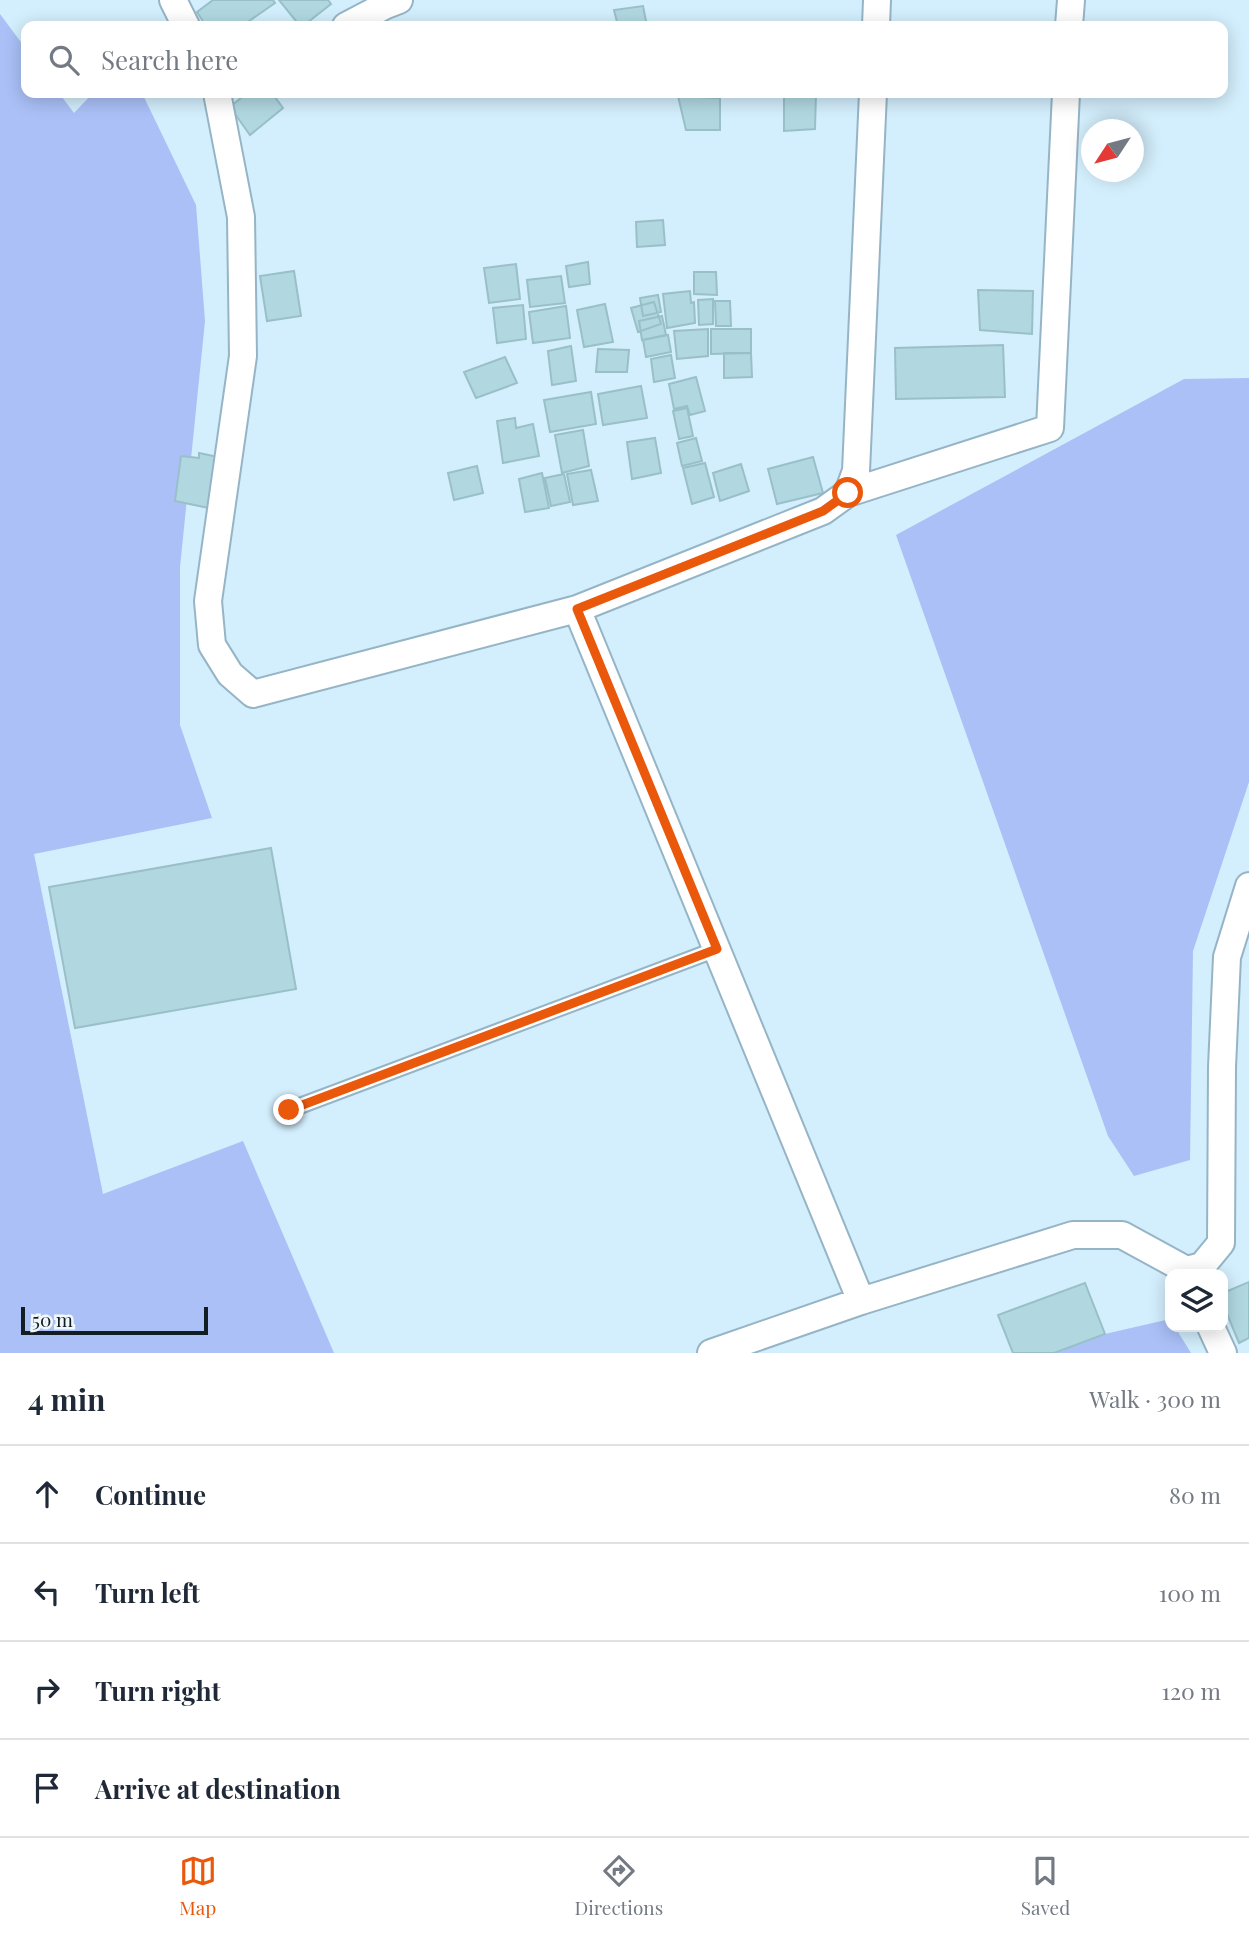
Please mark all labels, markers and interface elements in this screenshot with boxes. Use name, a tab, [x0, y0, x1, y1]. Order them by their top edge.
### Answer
search box	[21, 21, 1228, 98]
icon: search	[45, 41, 83, 79]
text: Search here	[101, 42, 238, 77]
north arrow	[1081, 119, 1144, 182]
route start	[832, 477, 863, 508]
route end	[273, 1094, 304, 1125]
map controls	[1165, 1269, 1228, 1332]
button: layers	[1165, 1269, 1228, 1332]
scale bar	[21, 1304, 208, 1336]
text: 50 m	[32, 1306, 73, 1332]
text: 4 min	[28, 1379, 106, 1419]
text: Walk · 300 m	[1089, 1383, 1221, 1414]
icon: ahead	[28, 1475, 66, 1513]
text: Continue	[95, 1477, 206, 1512]
text: 80 m	[1169, 1479, 1221, 1510]
icon: left	[28, 1573, 66, 1611]
text: Turn left	[95, 1575, 200, 1610]
text: 100 m	[1159, 1577, 1221, 1608]
icon: right	[28, 1671, 66, 1709]
text: Turn right	[95, 1673, 221, 1708]
text: 120 m	[1162, 1675, 1221, 1706]
icon: arrive	[28, 1769, 66, 1807]
text: Arrive at destination	[95, 1771, 341, 1806]
tab: Map	[179, 1852, 217, 1920]
tab: Directions	[574, 1852, 663, 1920]
tab: Saved	[1021, 1852, 1070, 1920]

